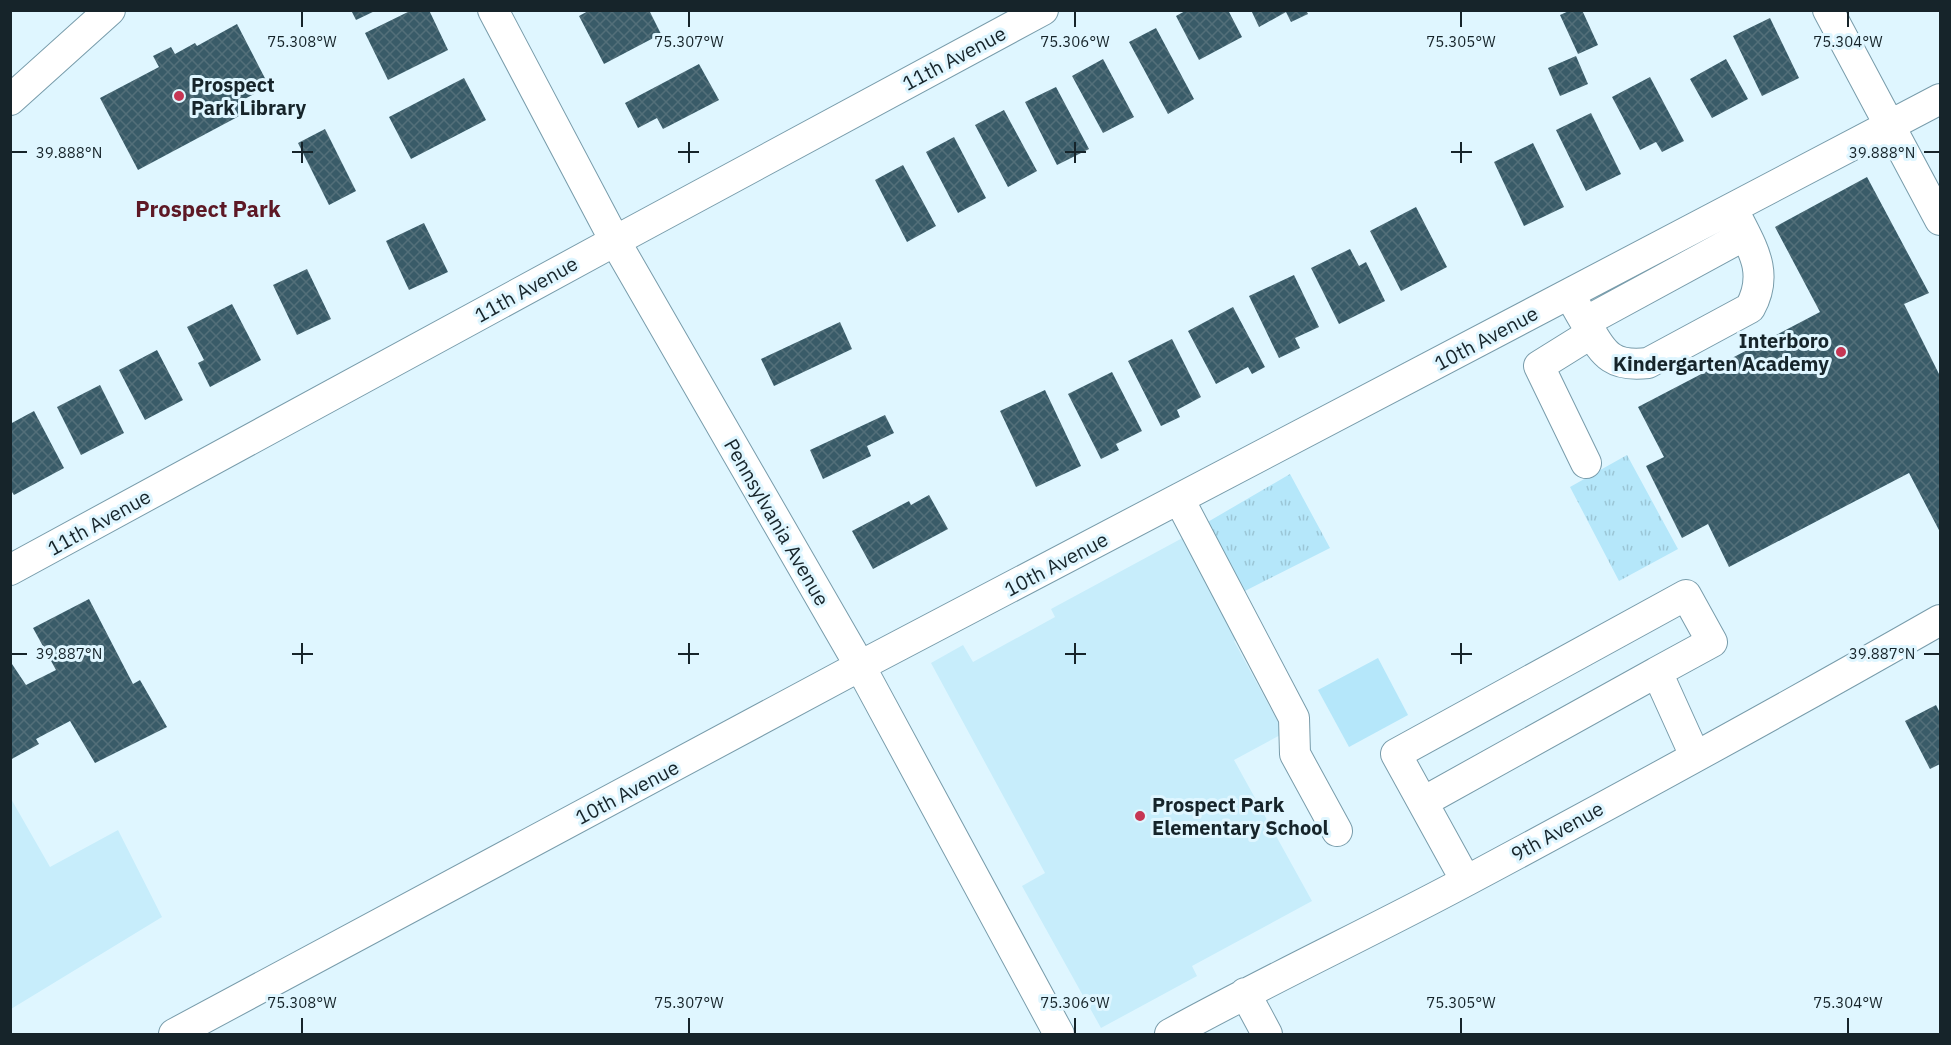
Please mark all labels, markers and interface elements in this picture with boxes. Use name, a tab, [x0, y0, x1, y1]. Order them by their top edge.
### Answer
street label: 11th Avenue	[897, 19, 1011, 97]
text: 75.308°W	[267, 32, 337, 51]
text: 75.307°W	[654, 32, 724, 51]
text: 75.306°W	[1040, 32, 1110, 51]
text: 75.305°W	[1426, 32, 1496, 51]
text: 75.304°W	[1813, 32, 1883, 51]
place label: Prospect Park Library	[191, 71, 306, 121]
marker: Prospect Park Library	[172, 89, 186, 103]
text: 39.888°N	[36, 143, 102, 162]
text: 39.888°N	[1849, 143, 1915, 162]
district label: Prospect Park	[135, 194, 281, 223]
street label: 11th Avenue	[470, 250, 582, 328]
street label: 10th Avenue	[1429, 299, 1543, 377]
place label: Interboro Kindergarten Academy	[1613, 327, 1829, 377]
marker: Interboro Kindergarten Academy	[1834, 345, 1848, 359]
street label: Pennsylvania Avenue	[718, 433, 836, 611]
street label: 11th Avenue	[43, 483, 155, 561]
street label: 10th Avenue	[999, 525, 1113, 603]
text: 39.887°N	[36, 644, 102, 663]
text: 39.887°N	[1849, 644, 1915, 663]
street label: 10th Avenue	[570, 753, 684, 831]
place label: Prospect Park Elementary School	[1152, 791, 1329, 841]
street label: 9th Avenue	[1506, 794, 1608, 868]
marker: Prospect Park Elementary School	[1133, 809, 1147, 823]
text: 75.308°W	[267, 993, 337, 1012]
text: 75.307°W	[654, 993, 724, 1012]
text: 75.306°W	[1040, 993, 1110, 1012]
text: 75.305°W	[1426, 993, 1496, 1012]
text: 75.304°W	[1813, 993, 1883, 1012]

